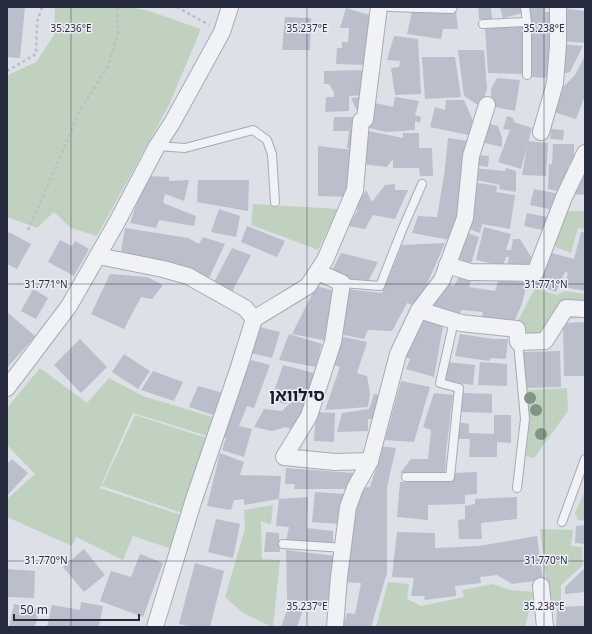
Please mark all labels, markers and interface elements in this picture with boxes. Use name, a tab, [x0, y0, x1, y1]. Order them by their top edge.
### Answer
text: 35.236°E	[50, 21, 92, 35]
text: 35.237°E	[286, 21, 328, 35]
text: 35.238°E	[523, 21, 565, 35]
text: 31.771°N	[24, 277, 68, 291]
text: 31.771°N	[524, 277, 568, 291]
district label: סילוואן	[269, 383, 325, 406]
text: 31.770°N	[24, 553, 68, 567]
text: 31.770°N	[524, 553, 568, 567]
scale bar	[14, 596, 139, 622]
text: 35.237°E	[286, 599, 328, 613]
text: 35.238°E	[523, 599, 565, 613]
text: 50 m	[20, 601, 48, 618]

